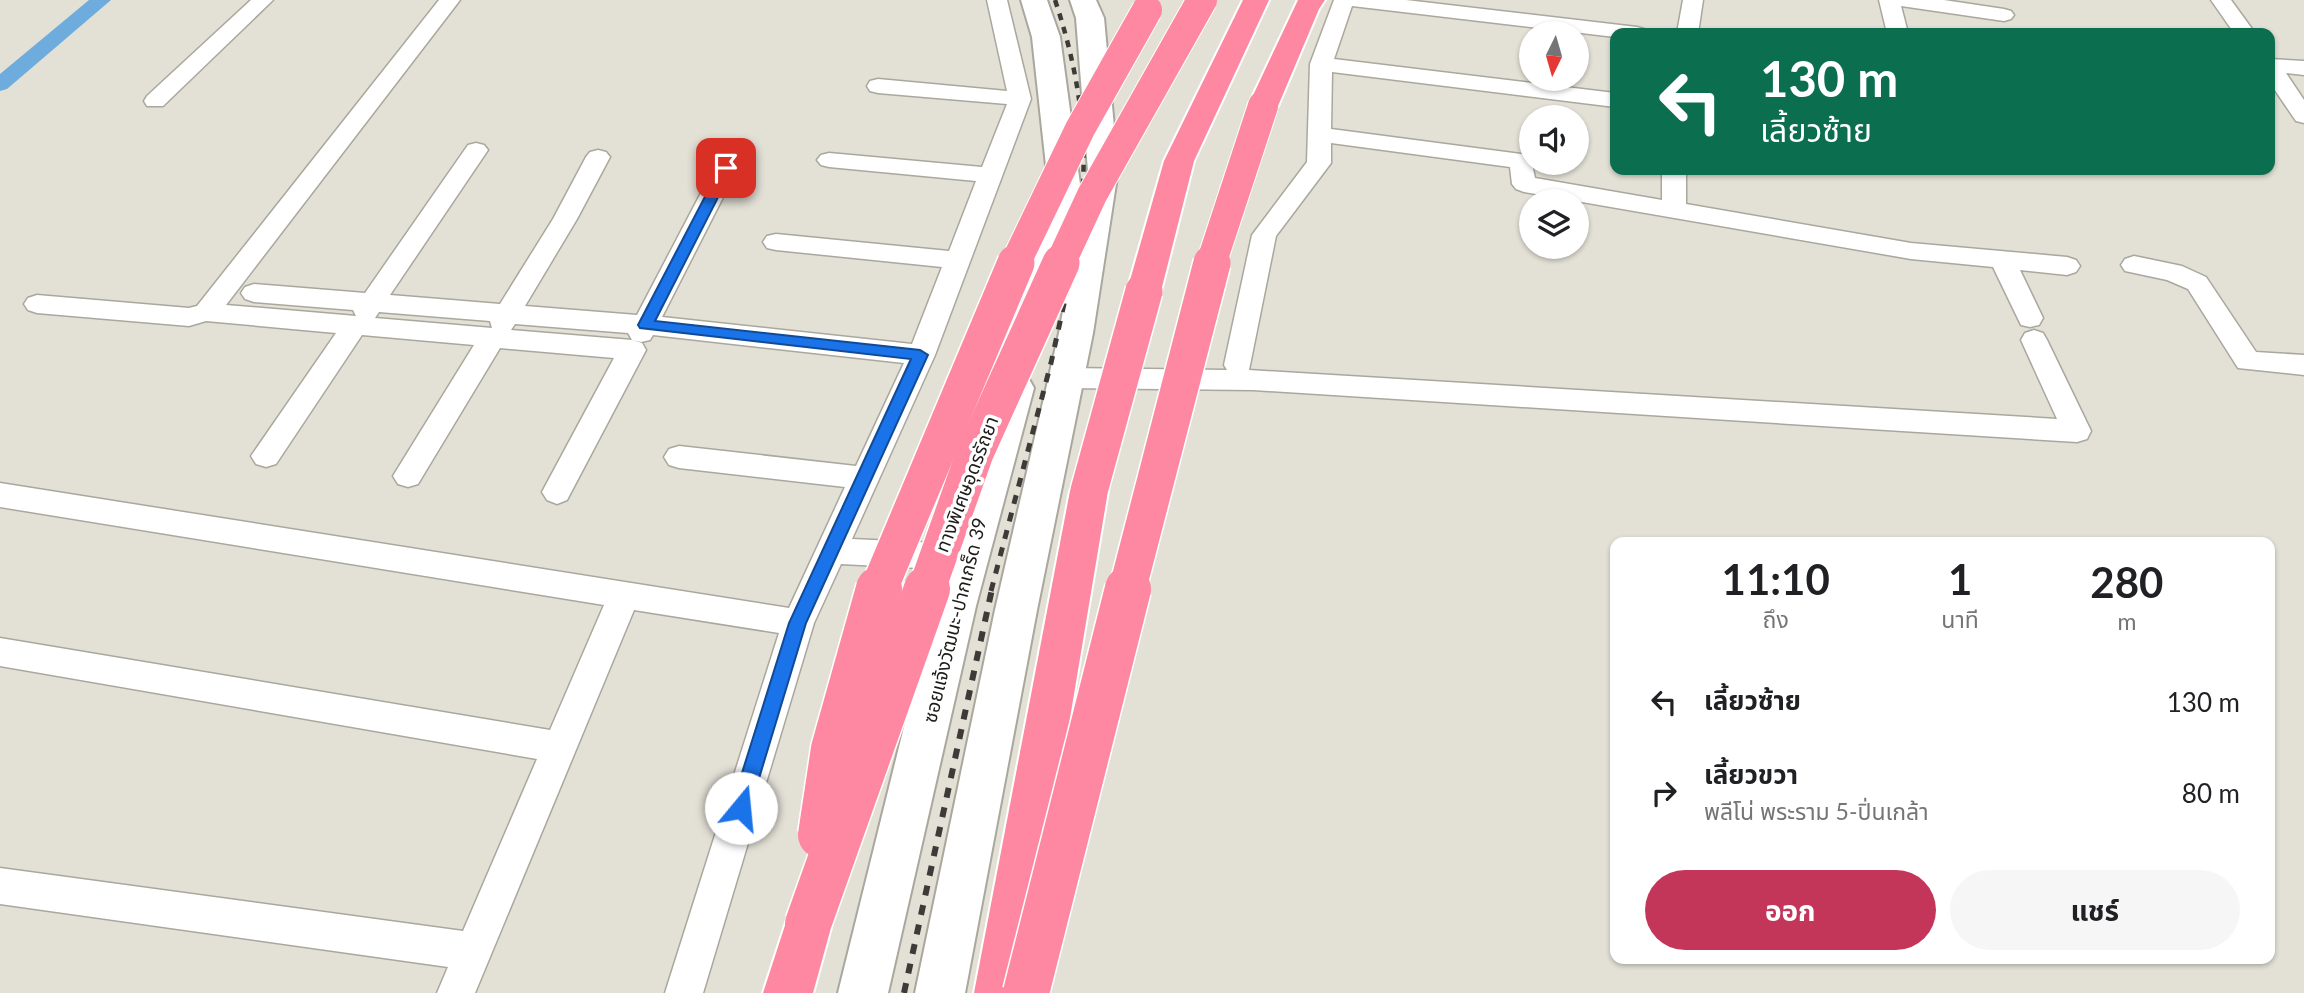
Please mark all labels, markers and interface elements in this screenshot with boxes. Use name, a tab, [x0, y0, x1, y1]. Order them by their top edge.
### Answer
north arrow	[1519, 21, 1589, 91]
map controls	[1519, 21, 1589, 259]
text: 130 m	[1760, 49, 1898, 107]
icon: left	[1645, 56, 1736, 147]
button: sound	[1519, 105, 1589, 175]
text: เลี้ยวซ้าย	[1760, 110, 1872, 149]
pin	[696, 138, 756, 198]
icon: arrive	[707, 149, 745, 187]
button: layers	[1519, 189, 1589, 259]
street label: ทางพิเศษอุดรรัถยา	[929, 413, 1003, 556]
street label: ซอยแจ้งวัฒนะ-ปากเกร็ด 39	[917, 515, 991, 725]
text: 11:10	[1722, 554, 1830, 604]
text: 1	[1948, 554, 1972, 604]
text: 280	[2090, 557, 2163, 607]
text: ถึง	[1763, 605, 1789, 633]
text: นาที	[1941, 605, 1979, 633]
text: m	[2117, 607, 2136, 635]
icon: left	[1645, 683, 1683, 721]
text: เลี้ยวซ้าย	[1704, 684, 1801, 716]
text: 130 m	[2167, 686, 2240, 718]
text: เลี้ยวขวา	[1704, 758, 1798, 790]
position arrow	[704, 771, 778, 845]
icon: right	[1645, 774, 1683, 812]
text: 80 m	[2182, 777, 2240, 809]
text: พลีโน่ พระราม 5-ปิ่นเกล้า	[1704, 797, 1929, 825]
button: ออก	[1645, 870, 1936, 950]
button: แชร์	[1950, 870, 2240, 950]

